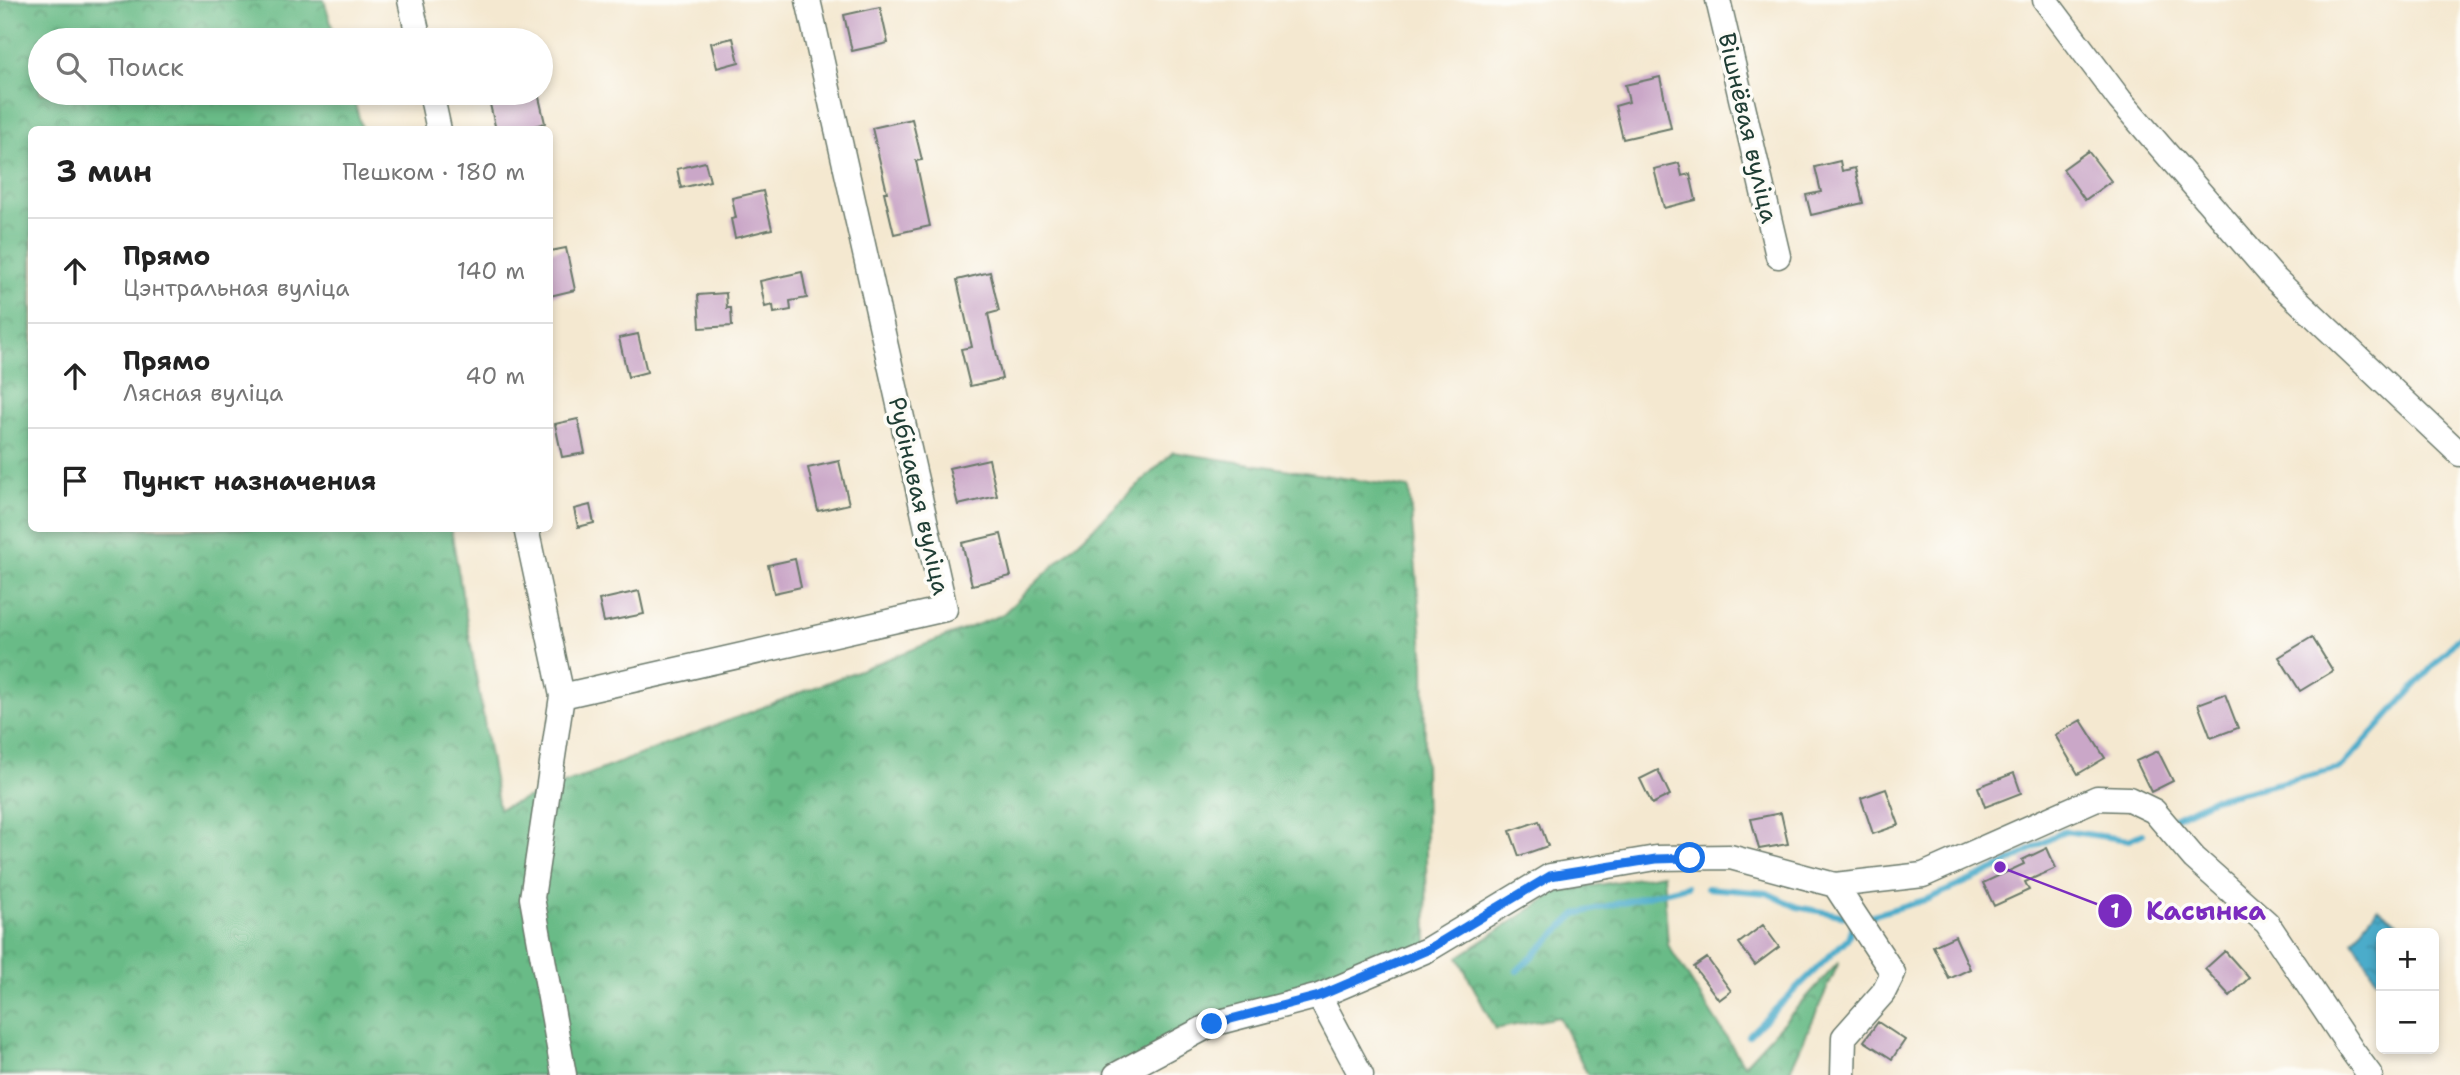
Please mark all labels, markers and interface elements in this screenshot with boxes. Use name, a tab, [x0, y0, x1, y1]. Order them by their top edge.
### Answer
search box	[28, 28, 553, 105]
street label: Вішнёвая вуліца	[1711, 30, 1785, 226]
icon: search	[52, 48, 90, 86]
text: Поиск	[108, 49, 184, 84]
text: 3 мин	[56, 151, 152, 192]
text: Пешком · 180 m	[342, 157, 525, 187]
text: Прямо	[123, 238, 211, 273]
icon: ahead	[56, 252, 94, 290]
text: 140 m	[457, 256, 525, 286]
text: Цэнтральная вуліца	[123, 273, 350, 303]
text: Прямо	[123, 343, 211, 378]
icon: ahead	[56, 357, 94, 395]
text: 40 m	[465, 361, 525, 391]
text: Лясная вуліца	[123, 378, 283, 408]
street label: Рубінавая вуліца	[881, 394, 957, 598]
icon: arrive	[56, 462, 94, 500]
text: Пункт назначения	[123, 463, 376, 498]
route start	[1674, 842, 1705, 873]
callout: Касынка	[2097, 887, 2280, 934]
text: Касынка	[2146, 893, 2266, 928]
text: 1	[2110, 897, 2120, 925]
map controls	[2376, 928, 2439, 1054]
button: +	[2376, 928, 2439, 991]
button: −	[2376, 991, 2439, 1054]
route end	[1196, 1008, 1227, 1039]

